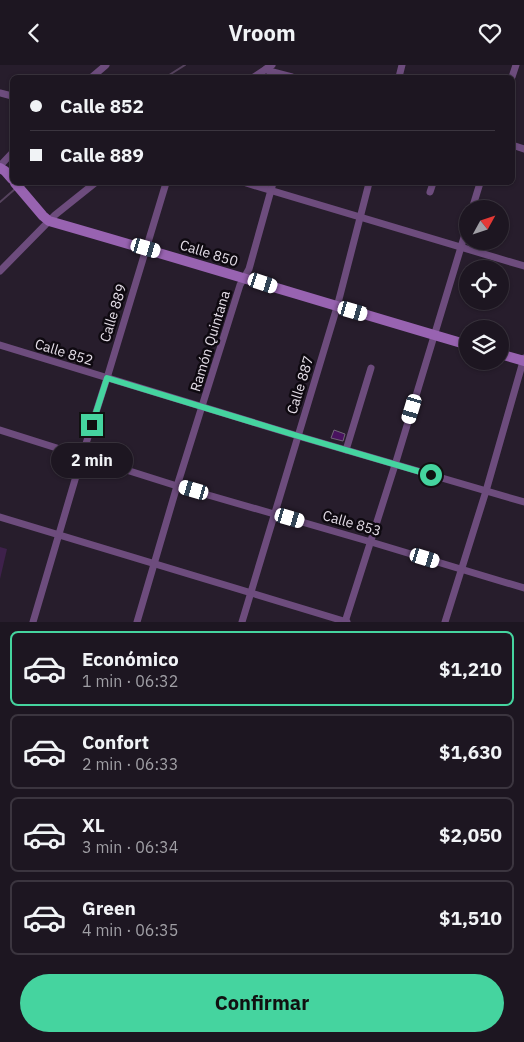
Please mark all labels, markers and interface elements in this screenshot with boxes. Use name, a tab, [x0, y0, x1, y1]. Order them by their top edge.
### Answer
text: Vroom	[228, 18, 296, 47]
icon: back	[20, 19, 48, 47]
icon: heart	[476, 19, 504, 47]
text: Calle 852	[60, 94, 144, 118]
text: Calle 889	[60, 143, 144, 167]
north arrow	[459, 200, 509, 250]
map controls	[459, 200, 509, 370]
street label: Calle 850	[178, 236, 240, 270]
car	[129, 237, 162, 259]
button: locate	[459, 260, 509, 310]
car	[246, 271, 279, 295]
street label: Calle 889	[96, 282, 130, 344]
street label: Ramón Quintana	[186, 288, 234, 394]
car	[336, 300, 369, 322]
button: layers	[459, 320, 509, 370]
street label: Calle 852	[33, 335, 95, 369]
street label: Calle 887	[283, 354, 317, 416]
car	[400, 392, 423, 426]
route end	[81, 414, 103, 436]
callout: 2 min	[51, 443, 133, 477]
text: 2 min	[71, 450, 113, 470]
route start	[420, 464, 442, 486]
car	[177, 479, 210, 501]
street label: Calle 853	[321, 506, 383, 540]
car	[273, 507, 306, 529]
car	[408, 546, 441, 570]
icon: car	[22, 646, 67, 691]
text: Económico	[82, 647, 179, 671]
text: $1,210	[439, 657, 502, 681]
text: 1 min · 06:32	[82, 671, 178, 691]
icon: car	[22, 729, 67, 774]
text: Confort	[82, 730, 149, 754]
text: $1,630	[439, 740, 502, 764]
text: 2 min · 06:33	[82, 754, 178, 774]
icon: car	[22, 812, 67, 857]
text: XL	[82, 813, 105, 837]
text: $2,050	[439, 823, 502, 847]
text: 3 min · 06:34	[82, 837, 178, 857]
icon: car	[22, 895, 67, 940]
text: Green	[82, 896, 136, 920]
text: $1,510	[439, 906, 502, 930]
text: 4 min · 06:35	[82, 920, 178, 940]
button: Confirmar	[20, 974, 504, 1032]

